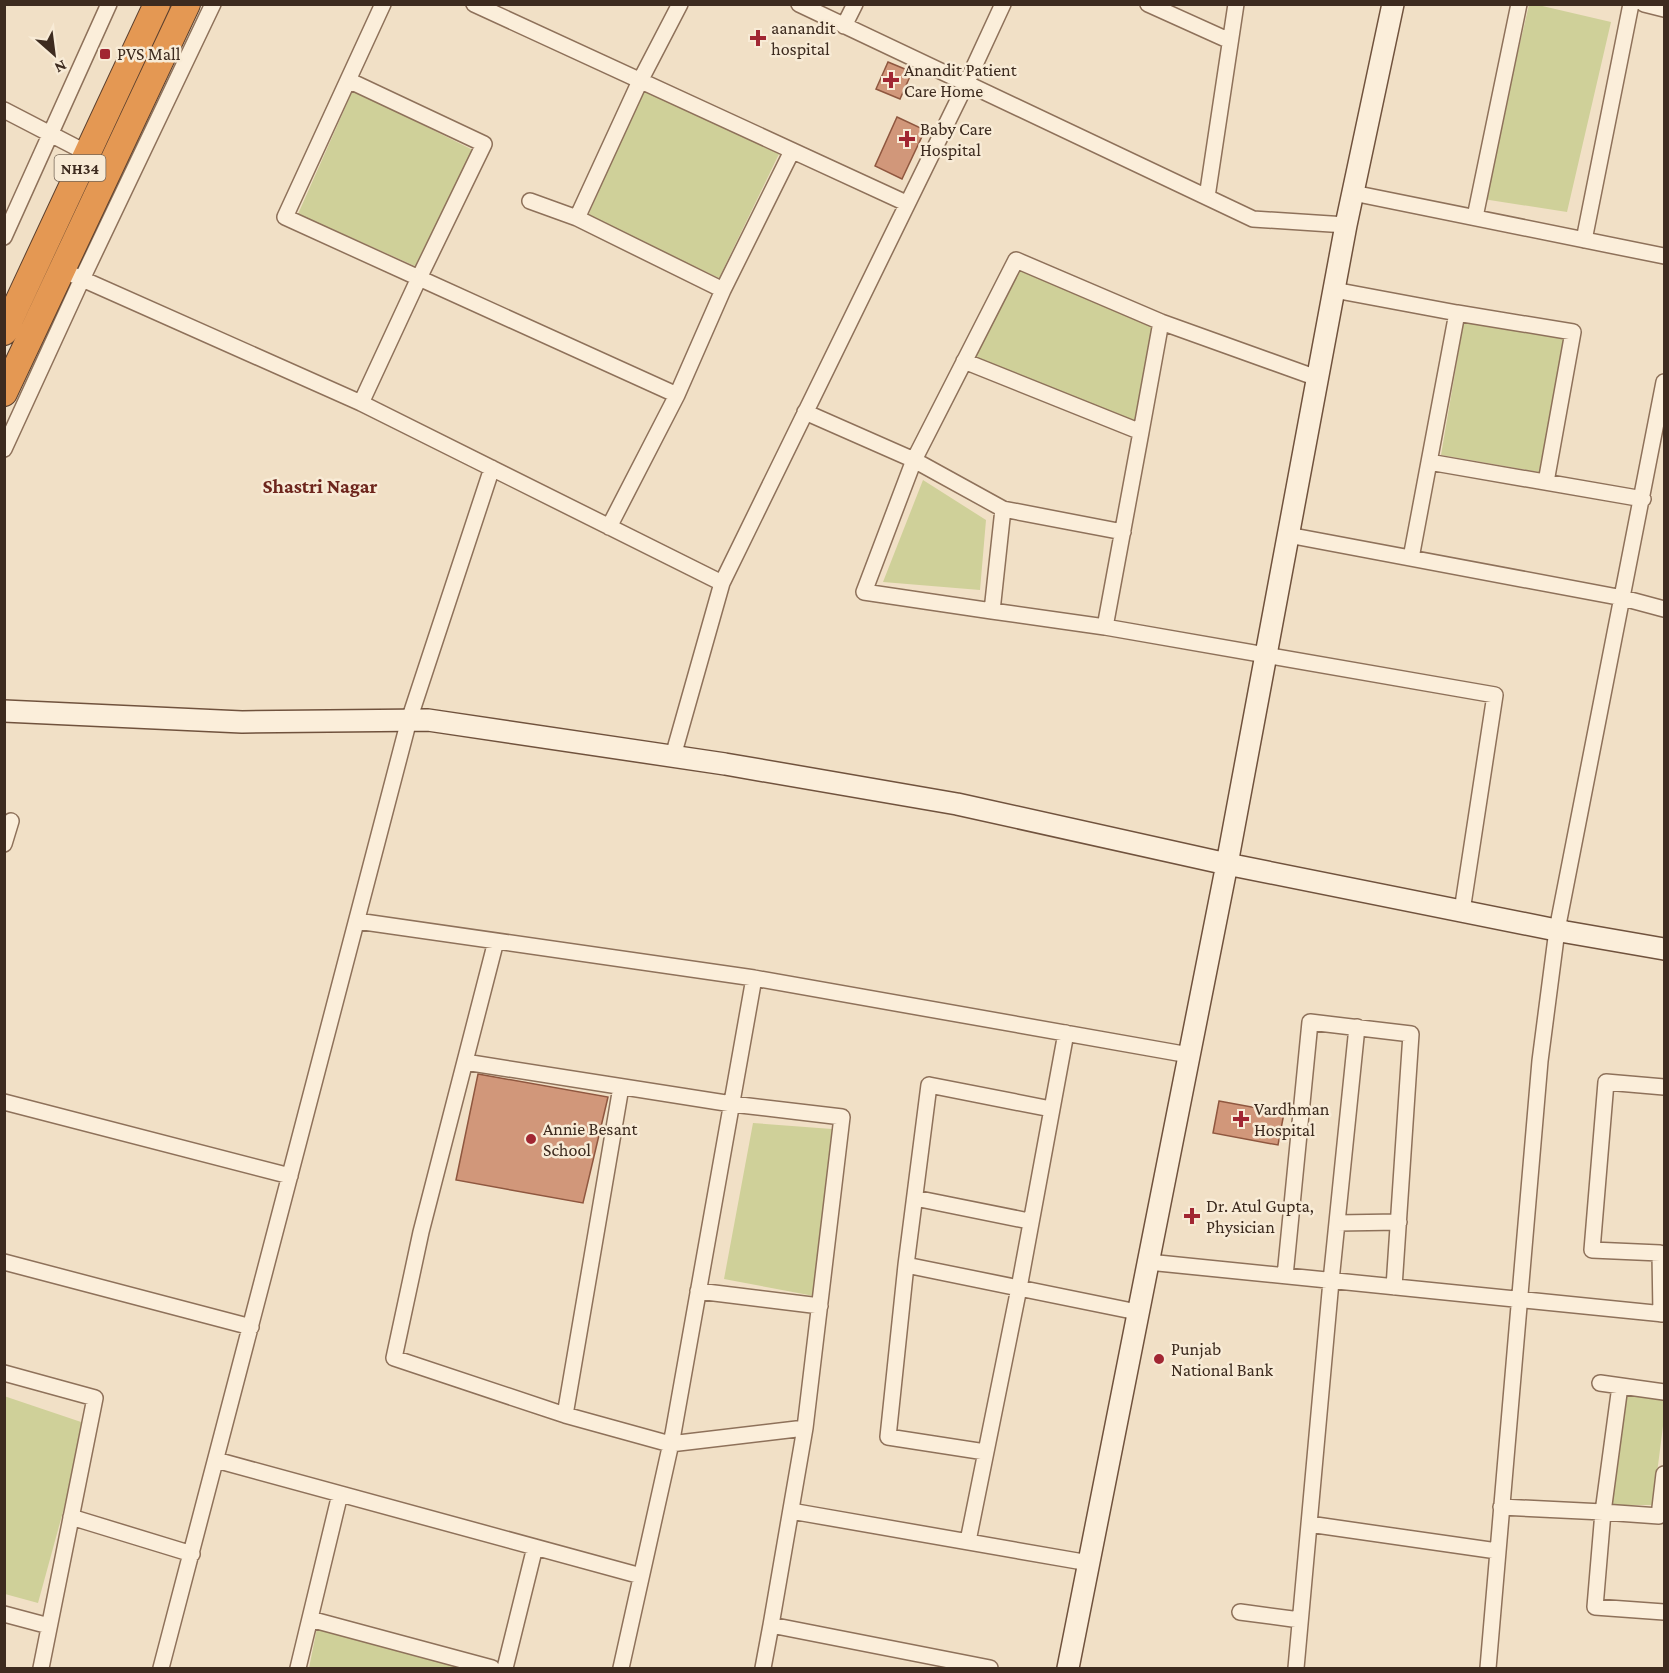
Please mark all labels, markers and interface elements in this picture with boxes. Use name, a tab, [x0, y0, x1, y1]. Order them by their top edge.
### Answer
place label: aanandit hospital	[771, 18, 837, 59]
north arrow	[24, 24, 84, 84]
marker: aanandit hospital	[749, 29, 767, 47]
place label: PVS Mall	[117, 44, 181, 64]
marker: PVS Mall	[98, 47, 112, 61]
text: N	[52, 57, 70, 77]
place label: Anandit Patient Care Home	[904, 60, 1018, 101]
marker: Anandit Patient Care Home	[882, 71, 900, 89]
place label: Baby Care Hospital	[920, 119, 992, 160]
marker: Baby Care Hospital	[898, 130, 916, 148]
road number: NH34	[54, 155, 106, 181]
district label: Shastri Nagar	[262, 475, 378, 497]
place label: Vardhman Hospital	[1254, 1099, 1330, 1140]
marker: Vardhman Hospital	[1232, 1110, 1250, 1128]
place label: Annie Besant School	[543, 1119, 638, 1160]
marker: Annie Besant School	[524, 1132, 538, 1146]
place label: Dr. Atul Gupta, Physician	[1206, 1196, 1314, 1237]
marker: Dr. Atul Gupta, Physician	[1183, 1207, 1201, 1225]
place label: Punjab National Bank	[1171, 1339, 1274, 1380]
marker: Punjab National Bank	[1152, 1352, 1166, 1366]

